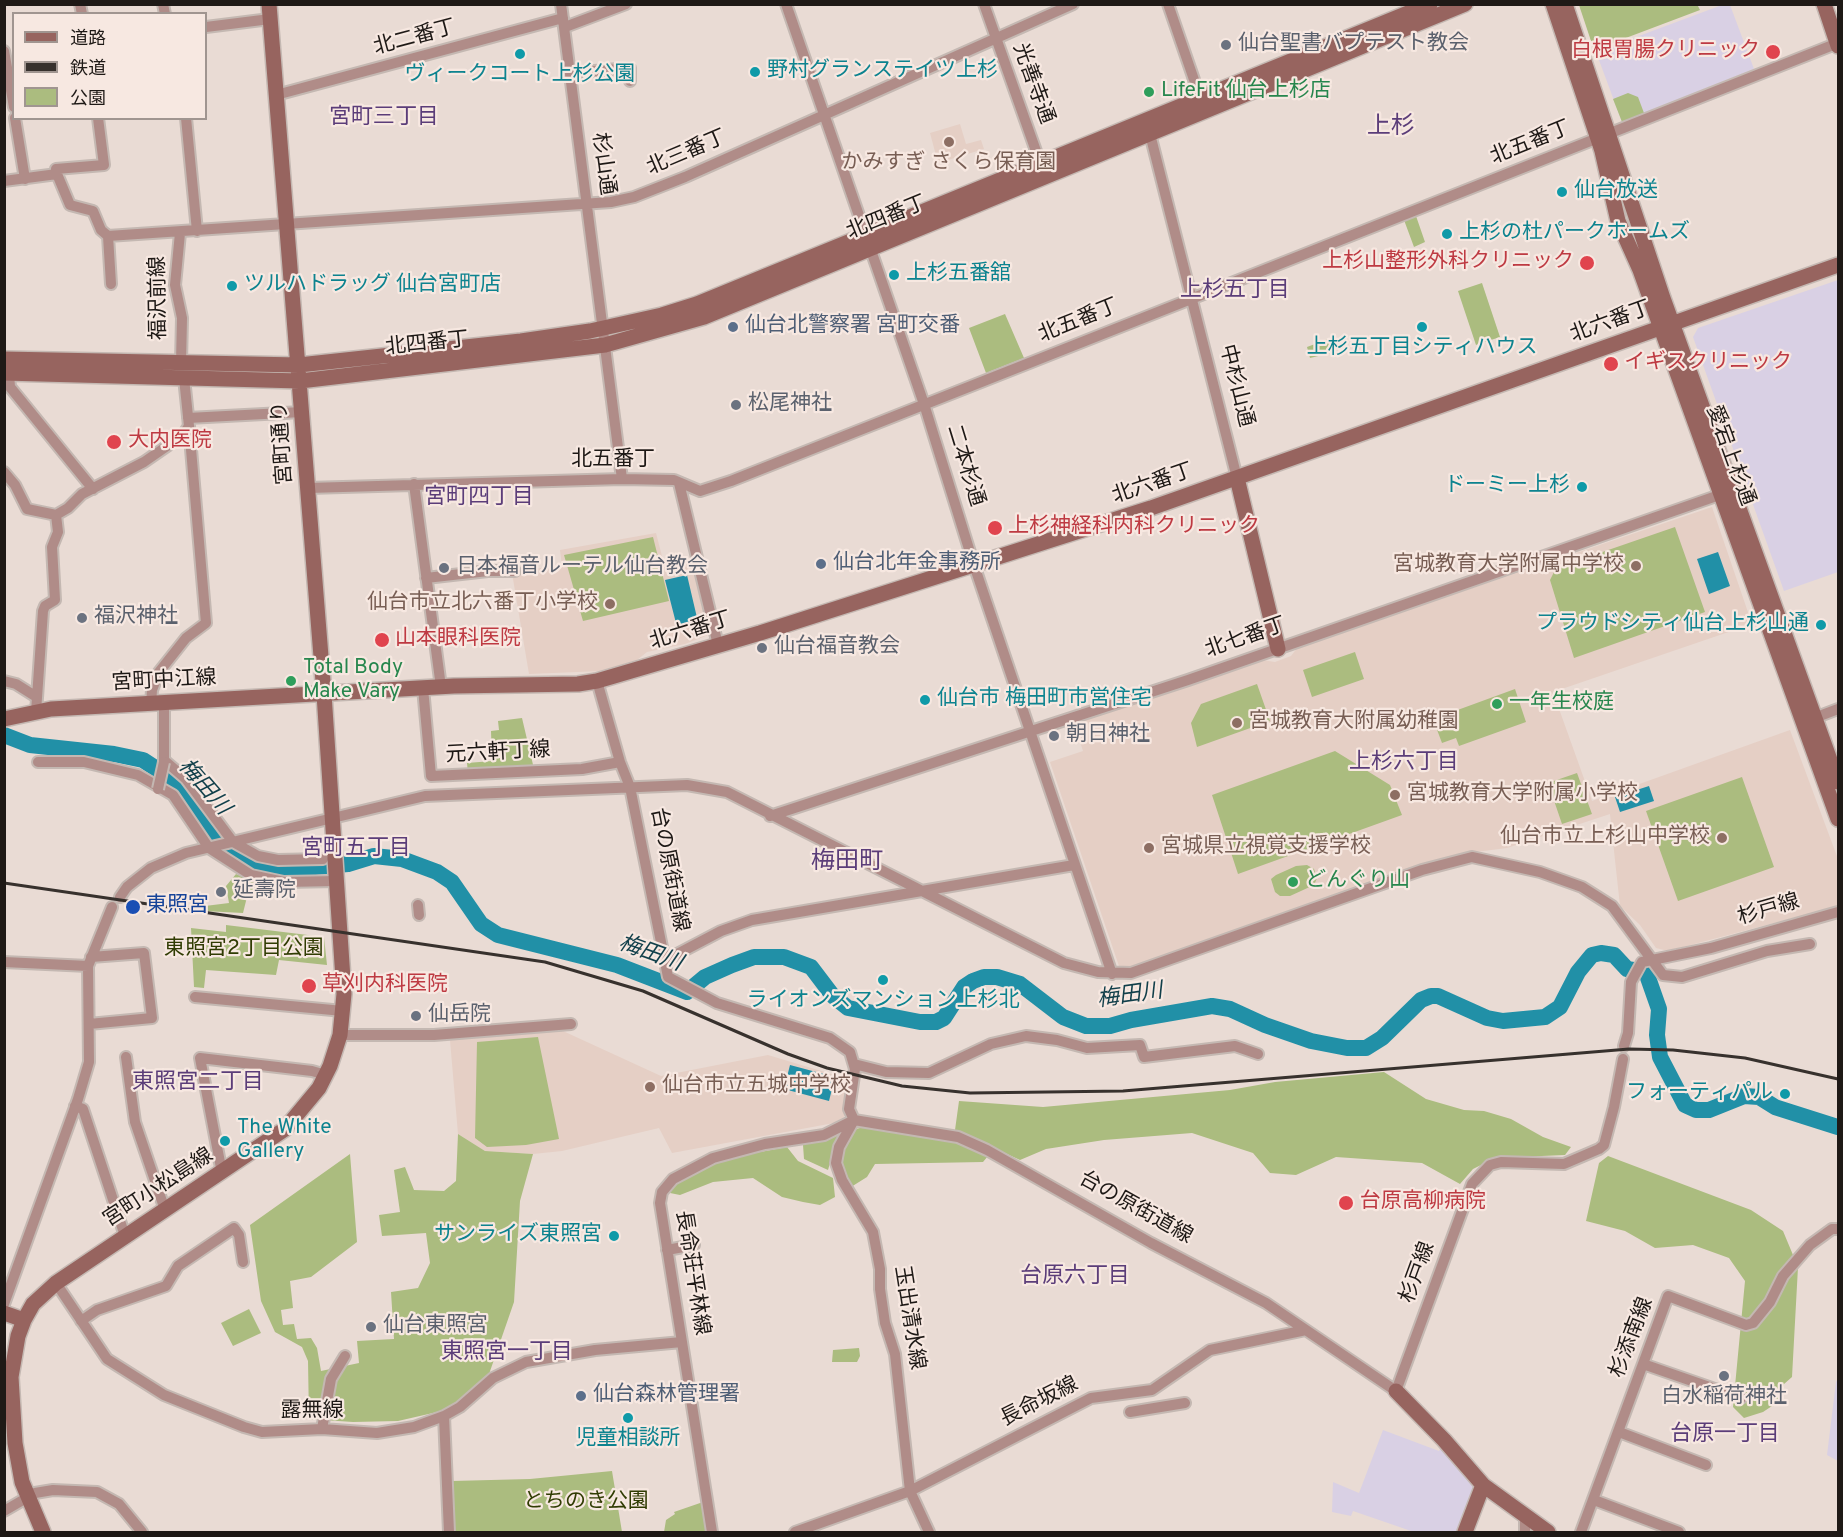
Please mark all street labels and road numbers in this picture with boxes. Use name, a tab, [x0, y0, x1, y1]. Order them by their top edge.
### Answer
street label: 北二番丁	[371, 16, 459, 62]
street label: 光善寺通	[1006, 40, 1058, 128]
street label: 北五番丁	[1487, 117, 1575, 171]
street label: 北三番丁	[643, 126, 731, 182]
street label: 杉山通	[585, 131, 619, 197]
street label: 北四番丁	[843, 192, 931, 246]
street label: 福沢前線	[147, 256, 173, 340]
street label: 北五番丁	[1035, 295, 1123, 349]
street label: 北六番丁	[1567, 297, 1655, 349]
street label: 北四番丁	[384, 328, 470, 362]
street label: 中杉山通	[1213, 342, 1257, 430]
street label: 宮町通り	[269, 400, 299, 486]
street label: 愛宕上杉通	[1699, 402, 1759, 510]
street label: 二本杉通	[940, 422, 988, 510]
street label: 北五番丁	[571, 448, 655, 474]
street label: 北六番丁	[1109, 459, 1197, 511]
street label: 北六番丁	[647, 608, 735, 656]
street label: 北七番丁	[1202, 613, 1290, 665]
street label: 宮町中江線	[111, 667, 217, 697]
street label: 元六軒丁線	[445, 739, 551, 769]
street label: 台の原街道線	[644, 806, 692, 934]
street label: 杉戸線	[1735, 890, 1803, 932]
street label: 宮町小松島線	[99, 1144, 219, 1234]
street label: 台の原街道線	[1074, 1167, 1196, 1251]
street label: 長命荘平林線	[669, 1209, 713, 1337]
street label: 杉戸線	[1396, 1239, 1442, 1307]
street label: 玉出清水線	[887, 1264, 929, 1372]
street label: 杉添南線	[1606, 1294, 1660, 1382]
street label: 長命坂線	[997, 1373, 1083, 1433]
street label: 露無線	[281, 1399, 343, 1425]

